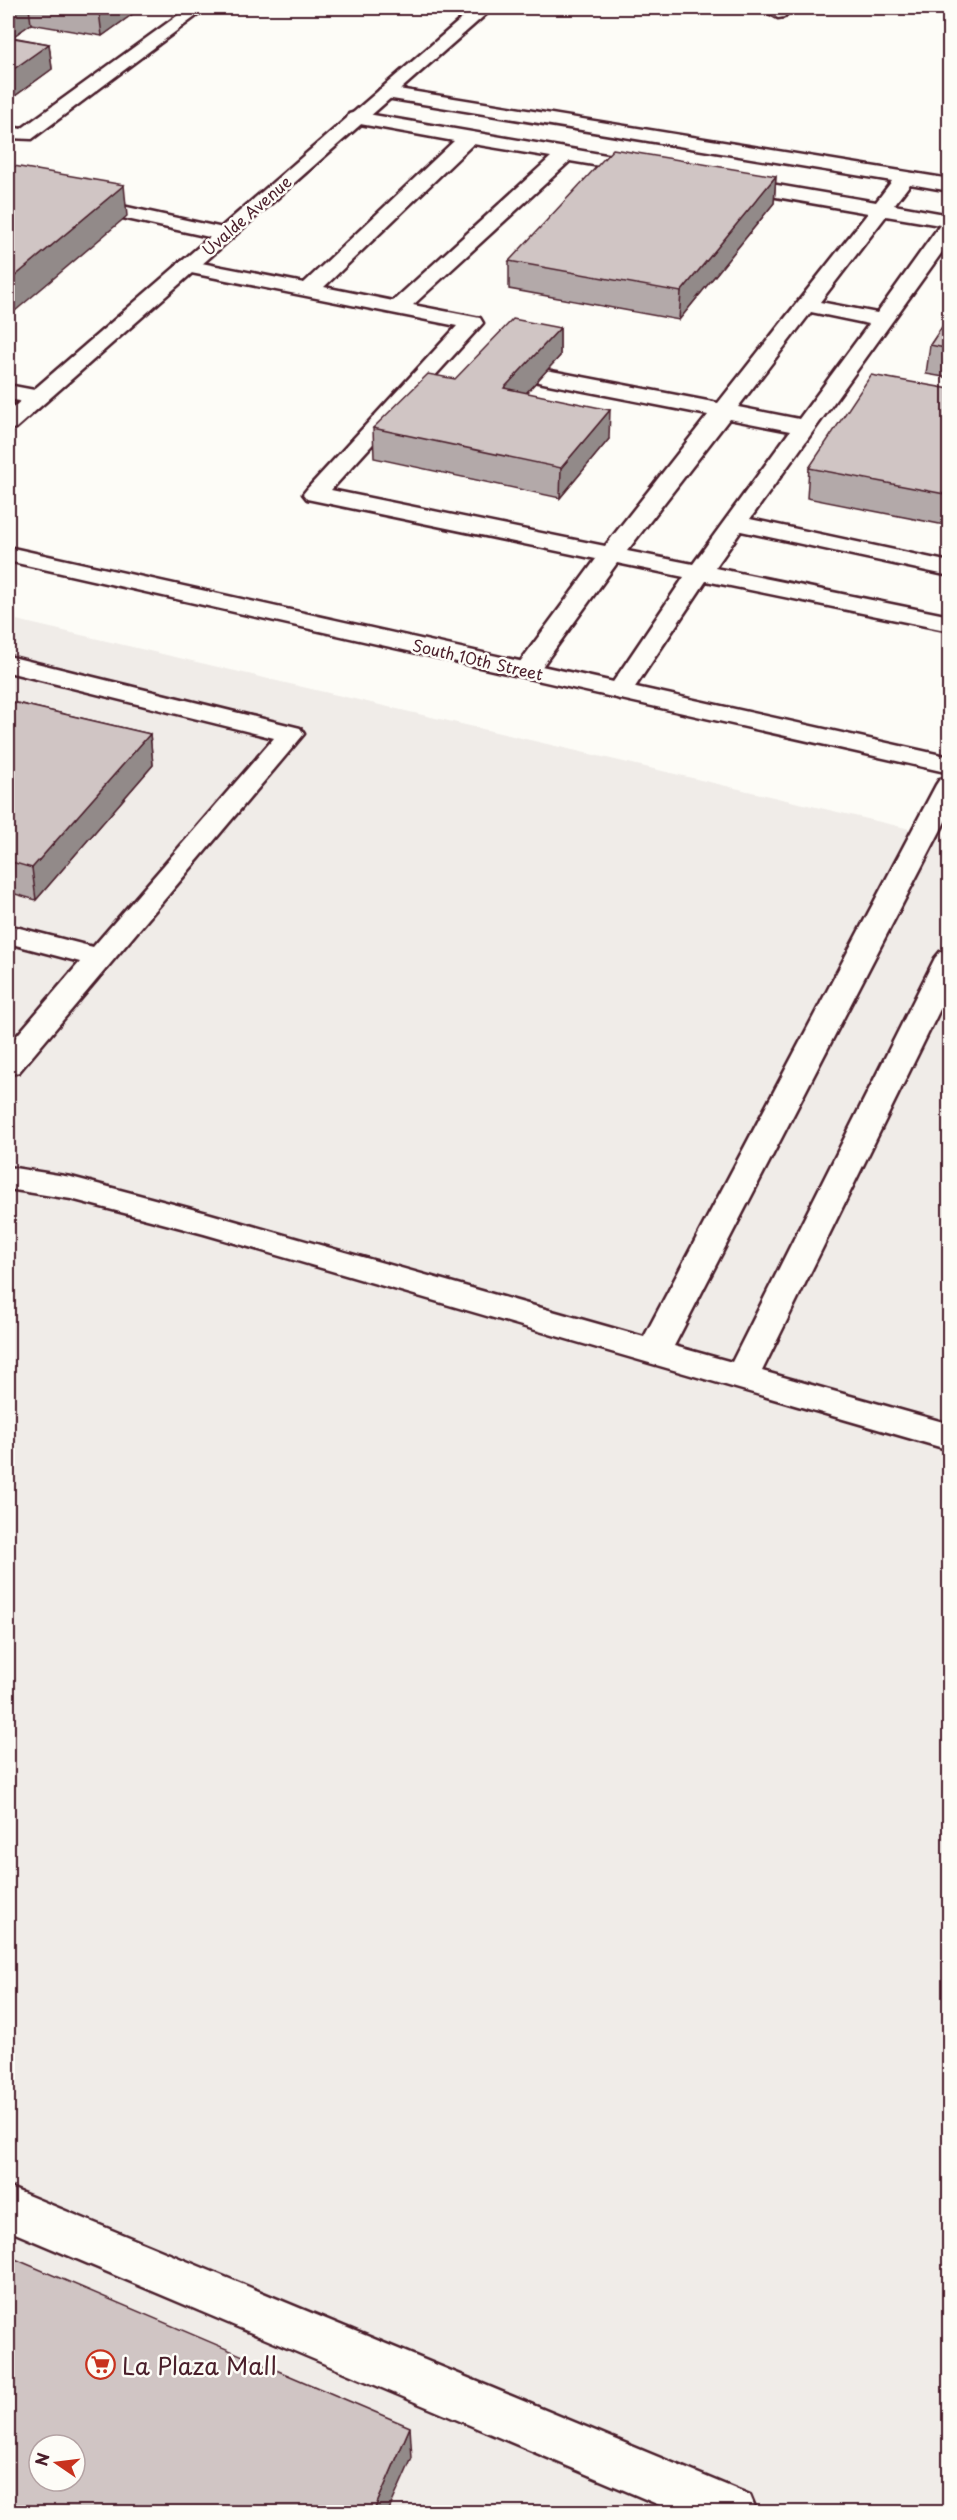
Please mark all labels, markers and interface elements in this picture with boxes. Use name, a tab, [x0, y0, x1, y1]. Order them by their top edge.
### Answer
street label: Uvalde Avenue	[196, 169, 296, 261]
street label: South 10th Street	[410, 632, 546, 686]
place label: La Plaza Mall	[122, 2347, 277, 2383]
supermarket icon: La Plaza Mall	[85, 2349, 117, 2381]
north arrow	[27, 2433, 87, 2493]
text: N	[28, 2450, 55, 2468]

